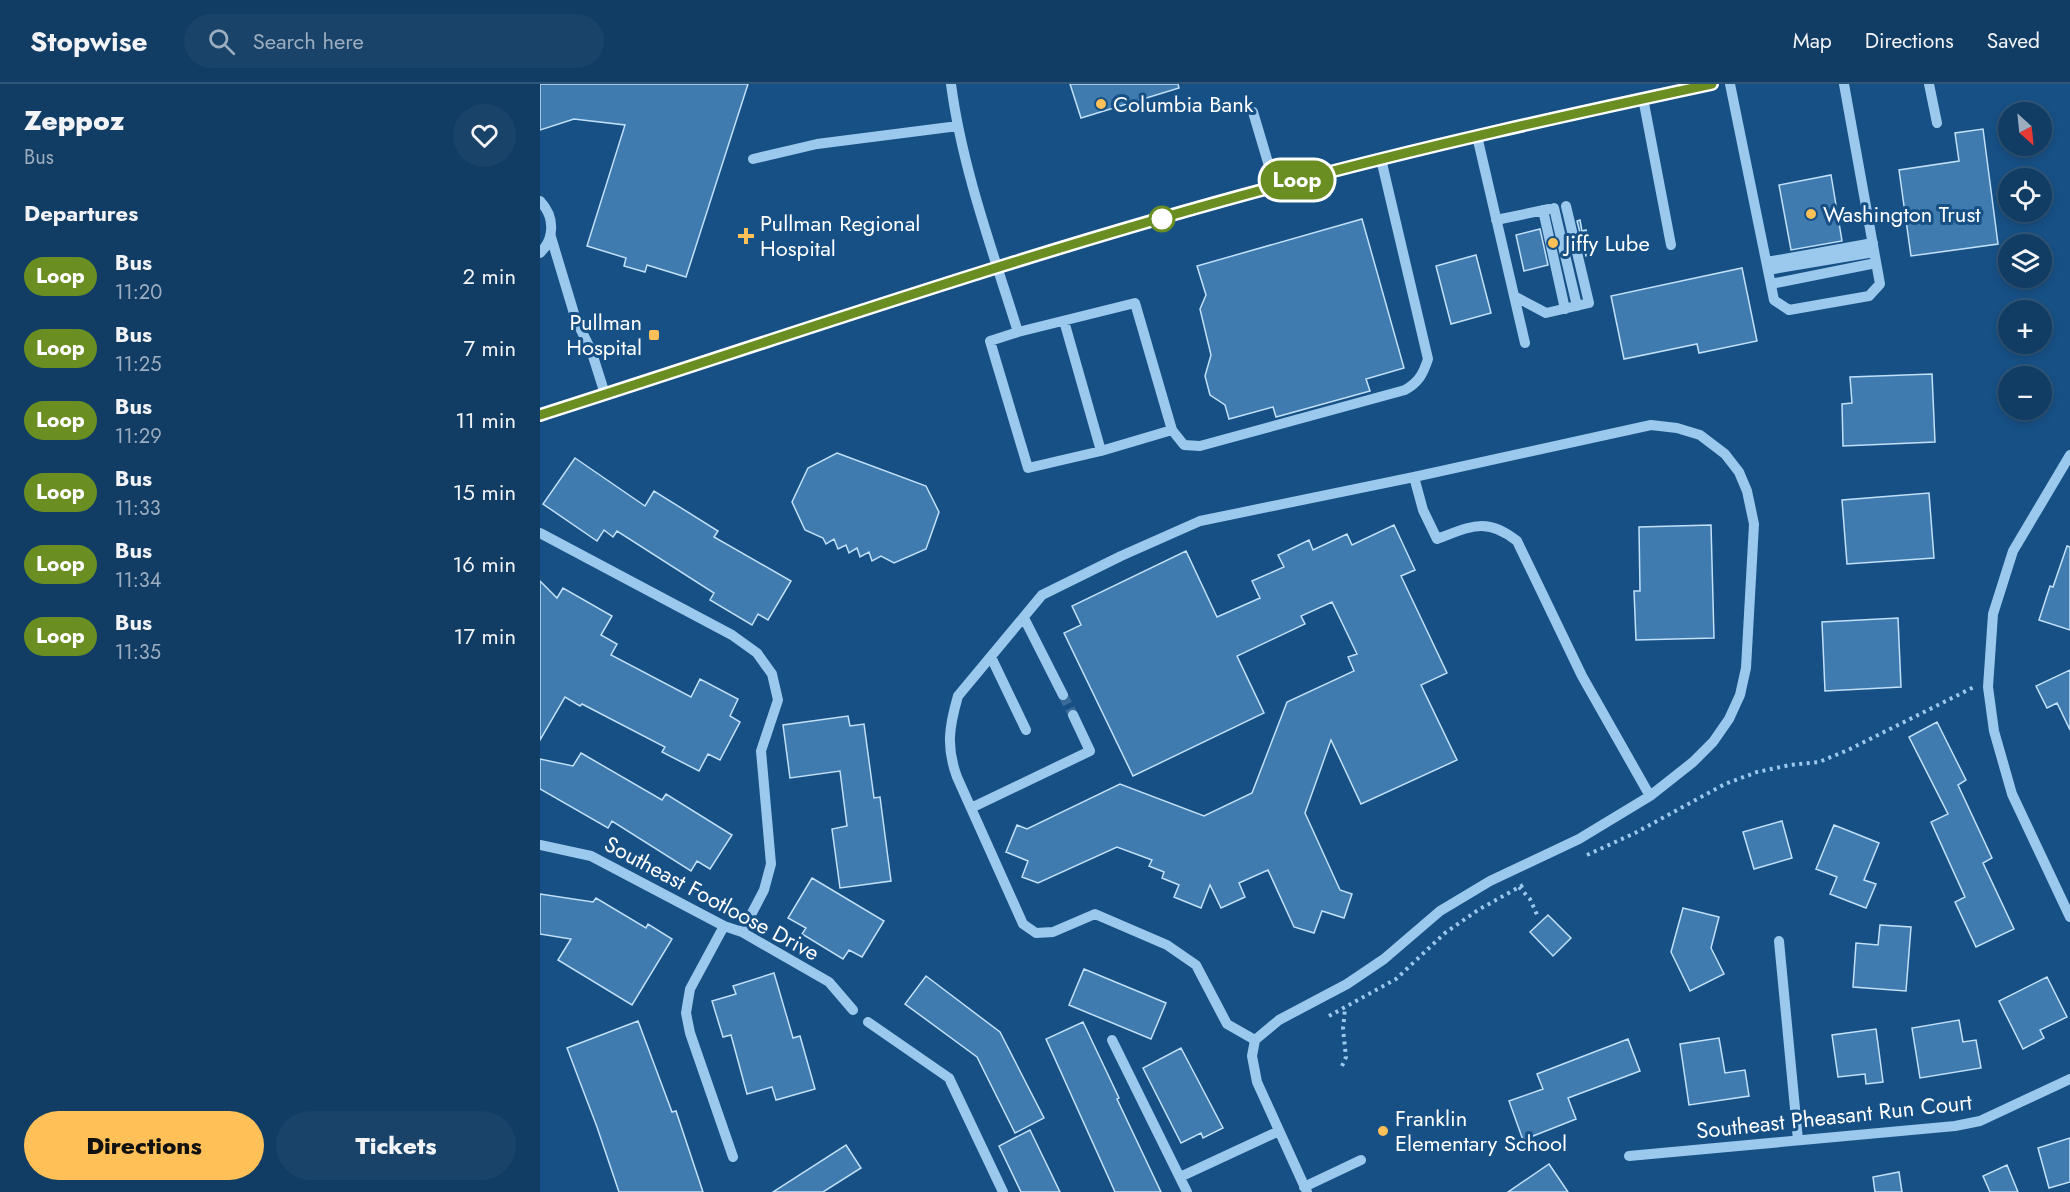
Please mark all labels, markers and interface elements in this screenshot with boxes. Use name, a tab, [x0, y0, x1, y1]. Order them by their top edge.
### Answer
search box	[184, 14, 604, 68]
text: Stopwise	[30, 21, 148, 62]
icon: search	[205, 25, 238, 58]
text: Search here	[253, 25, 364, 57]
text: Map	[1793, 26, 1832, 56]
text: Directions	[1865, 26, 1954, 56]
text: Saved	[1987, 26, 2040, 56]
place label: Columbia Bank	[1113, 88, 1254, 120]
marker: Columbia Bank	[1094, 97, 1108, 111]
text: Zeppoz	[24, 100, 125, 141]
north arrow	[1998, 102, 2052, 156]
map controls	[1998, 102, 2052, 420]
button: heart	[453, 104, 516, 167]
text: Bus	[24, 143, 54, 172]
line badge: Loop	[1255, 160, 1339, 200]
text: Loop	[1273, 165, 1321, 195]
button: locate	[1998, 168, 2052, 222]
text: Departures	[24, 197, 138, 229]
place label: Washington Trust	[1823, 198, 1981, 230]
unlabelled marker	[1149, 206, 1175, 232]
place label: Pullman Regional Hospital	[760, 207, 920, 264]
marker: Washington Trust	[1804, 207, 1818, 221]
marker: Pullman Regional Hospital	[737, 227, 755, 245]
place label: Jiffy Lube	[1562, 227, 1650, 259]
button: layers	[1998, 234, 2052, 288]
marker: Jiffy Lube	[1546, 236, 1560, 250]
text: Bus	[115, 246, 152, 278]
text: 2 min	[462, 260, 516, 292]
text: Loop	[36, 261, 85, 291]
text: 11:20	[115, 278, 162, 307]
button: +	[1998, 300, 2052, 354]
place label: Pullman Hospital	[566, 306, 642, 363]
text: Bus	[115, 318, 152, 350]
marker: Pullman Hospital	[647, 328, 661, 342]
text: 7 min	[463, 332, 516, 364]
text: Loop	[36, 333, 85, 363]
text: 11:25	[115, 350, 162, 379]
button: −	[1998, 366, 2052, 420]
text: Bus	[115, 390, 152, 422]
text: 11 min	[455, 404, 516, 436]
text: Loop	[36, 405, 85, 435]
text: 11:29	[115, 422, 162, 451]
text: Bus	[115, 462, 152, 494]
text: 15 min	[453, 476, 516, 508]
text: Loop	[36, 477, 85, 507]
text: 11:33	[115, 494, 161, 523]
text: Bus	[115, 534, 152, 566]
text: 16 min	[452, 548, 516, 580]
text: Loop	[36, 549, 85, 579]
text: 11:34	[115, 566, 161, 595]
text: Bus	[115, 606, 152, 638]
text: 17 min	[454, 620, 516, 652]
text: Loop	[36, 621, 85, 651]
text: 11:35	[115, 638, 161, 667]
street label: Southeast Footloose Drive	[599, 828, 825, 968]
street label: Southeast Pheasant Run Court	[1695, 1086, 1974, 1146]
place label: Franklin Elementary School	[1395, 1102, 1567, 1159]
button: Directions	[24, 1111, 264, 1180]
button: Tickets	[276, 1111, 516, 1180]
marker: Franklin Elementary School	[1376, 1124, 1390, 1138]

